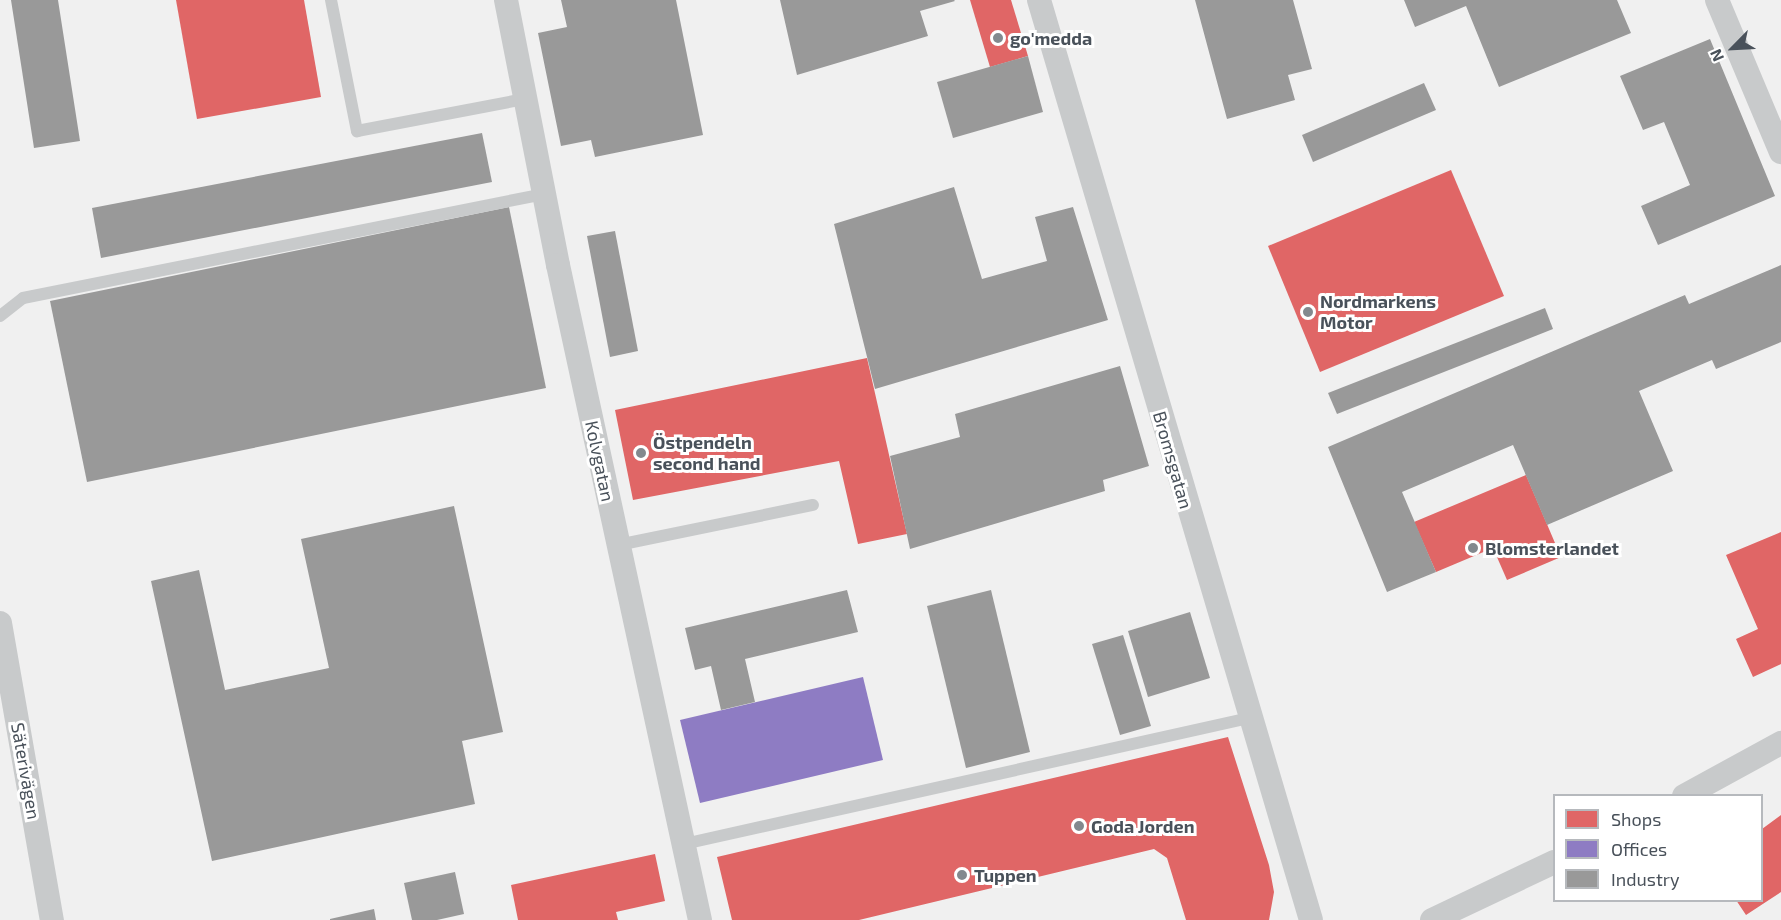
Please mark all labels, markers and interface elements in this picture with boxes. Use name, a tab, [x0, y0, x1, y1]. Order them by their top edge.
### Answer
north arrow	[1703, 18, 1763, 78]
place label: go'medda	[1010, 27, 1092, 49]
marker: go'medda	[991, 31, 1005, 45]
text: N	[1705, 46, 1727, 65]
place label: Nordmarkens Motor	[1320, 291, 1436, 334]
marker: Nordmarkens Motor	[1301, 305, 1315, 319]
street label: Bromsgatan	[1149, 409, 1197, 511]
street label: Kolvgatan	[581, 419, 619, 503]
place label: Östpendeln second hand	[653, 432, 760, 474]
marker: Östpendeln second hand	[634, 446, 648, 460]
place label: Blomsterlandet	[1485, 537, 1619, 559]
marker: Blomsterlandet	[1466, 541, 1480, 555]
street label: Säterivägen	[7, 721, 45, 821]
legend	[1553, 794, 1763, 902]
text: Shops	[1611, 808, 1661, 830]
place label: Goda Jorden	[1091, 815, 1195, 837]
marker: Goda Jorden	[1072, 819, 1086, 833]
text: Offices	[1611, 838, 1667, 860]
place label: Tuppen	[974, 864, 1037, 886]
marker: Tuppen	[955, 868, 969, 882]
text: Industry	[1611, 868, 1680, 890]

